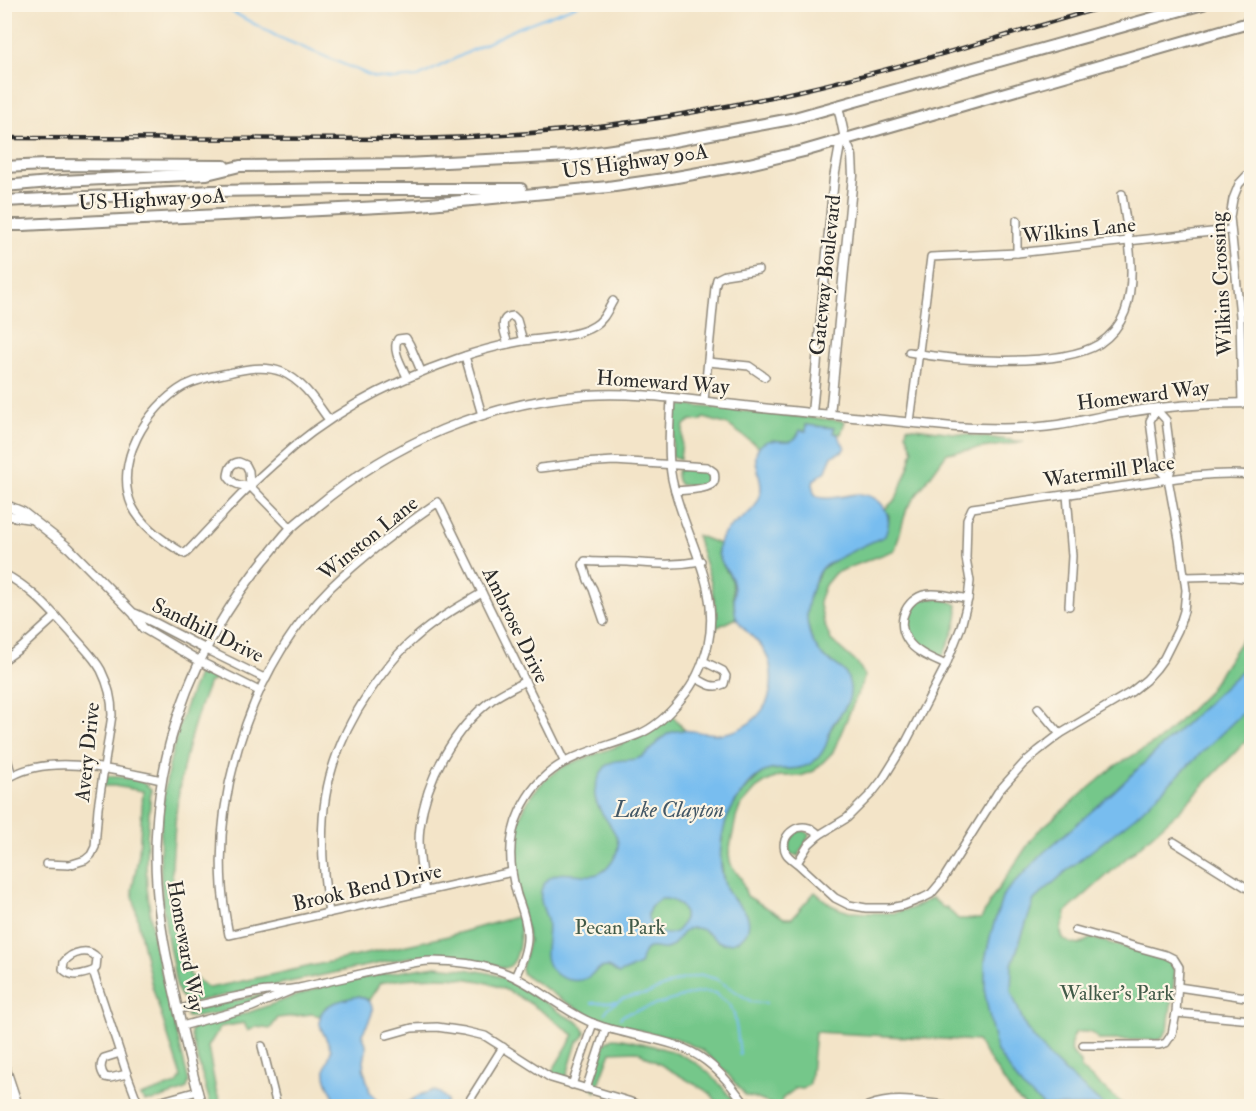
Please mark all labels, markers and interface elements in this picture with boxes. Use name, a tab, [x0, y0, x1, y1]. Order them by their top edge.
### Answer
street label: US Highway 90A	[560, 138, 710, 185]
street label: US Highway 90A	[78, 182, 226, 217]
street label: Gateway Boulevard	[804, 193, 847, 357]
street label: Wilkins Crossing	[1204, 210, 1239, 358]
street label: Wilkins Lane	[1020, 211, 1137, 250]
street label: Homeward Way	[596, 364, 731, 401]
street label: Homeward Way	[1075, 374, 1212, 417]
street label: Watermill Place	[1041, 449, 1177, 494]
street label: Winston Lane	[312, 490, 424, 587]
street label: Ambrose Drive	[475, 562, 555, 688]
street label: Sandhill Drive	[147, 592, 268, 669]
street label: Avery Drive	[69, 701, 106, 804]
water label: Lake Clayton	[613, 796, 724, 824]
street label: Brook Bend Drive	[290, 857, 444, 918]
street label: Homeward Way	[161, 878, 210, 1015]
park label: Pecan Park	[574, 914, 666, 941]
park label: Walker's Park	[1059, 980, 1174, 1007]

